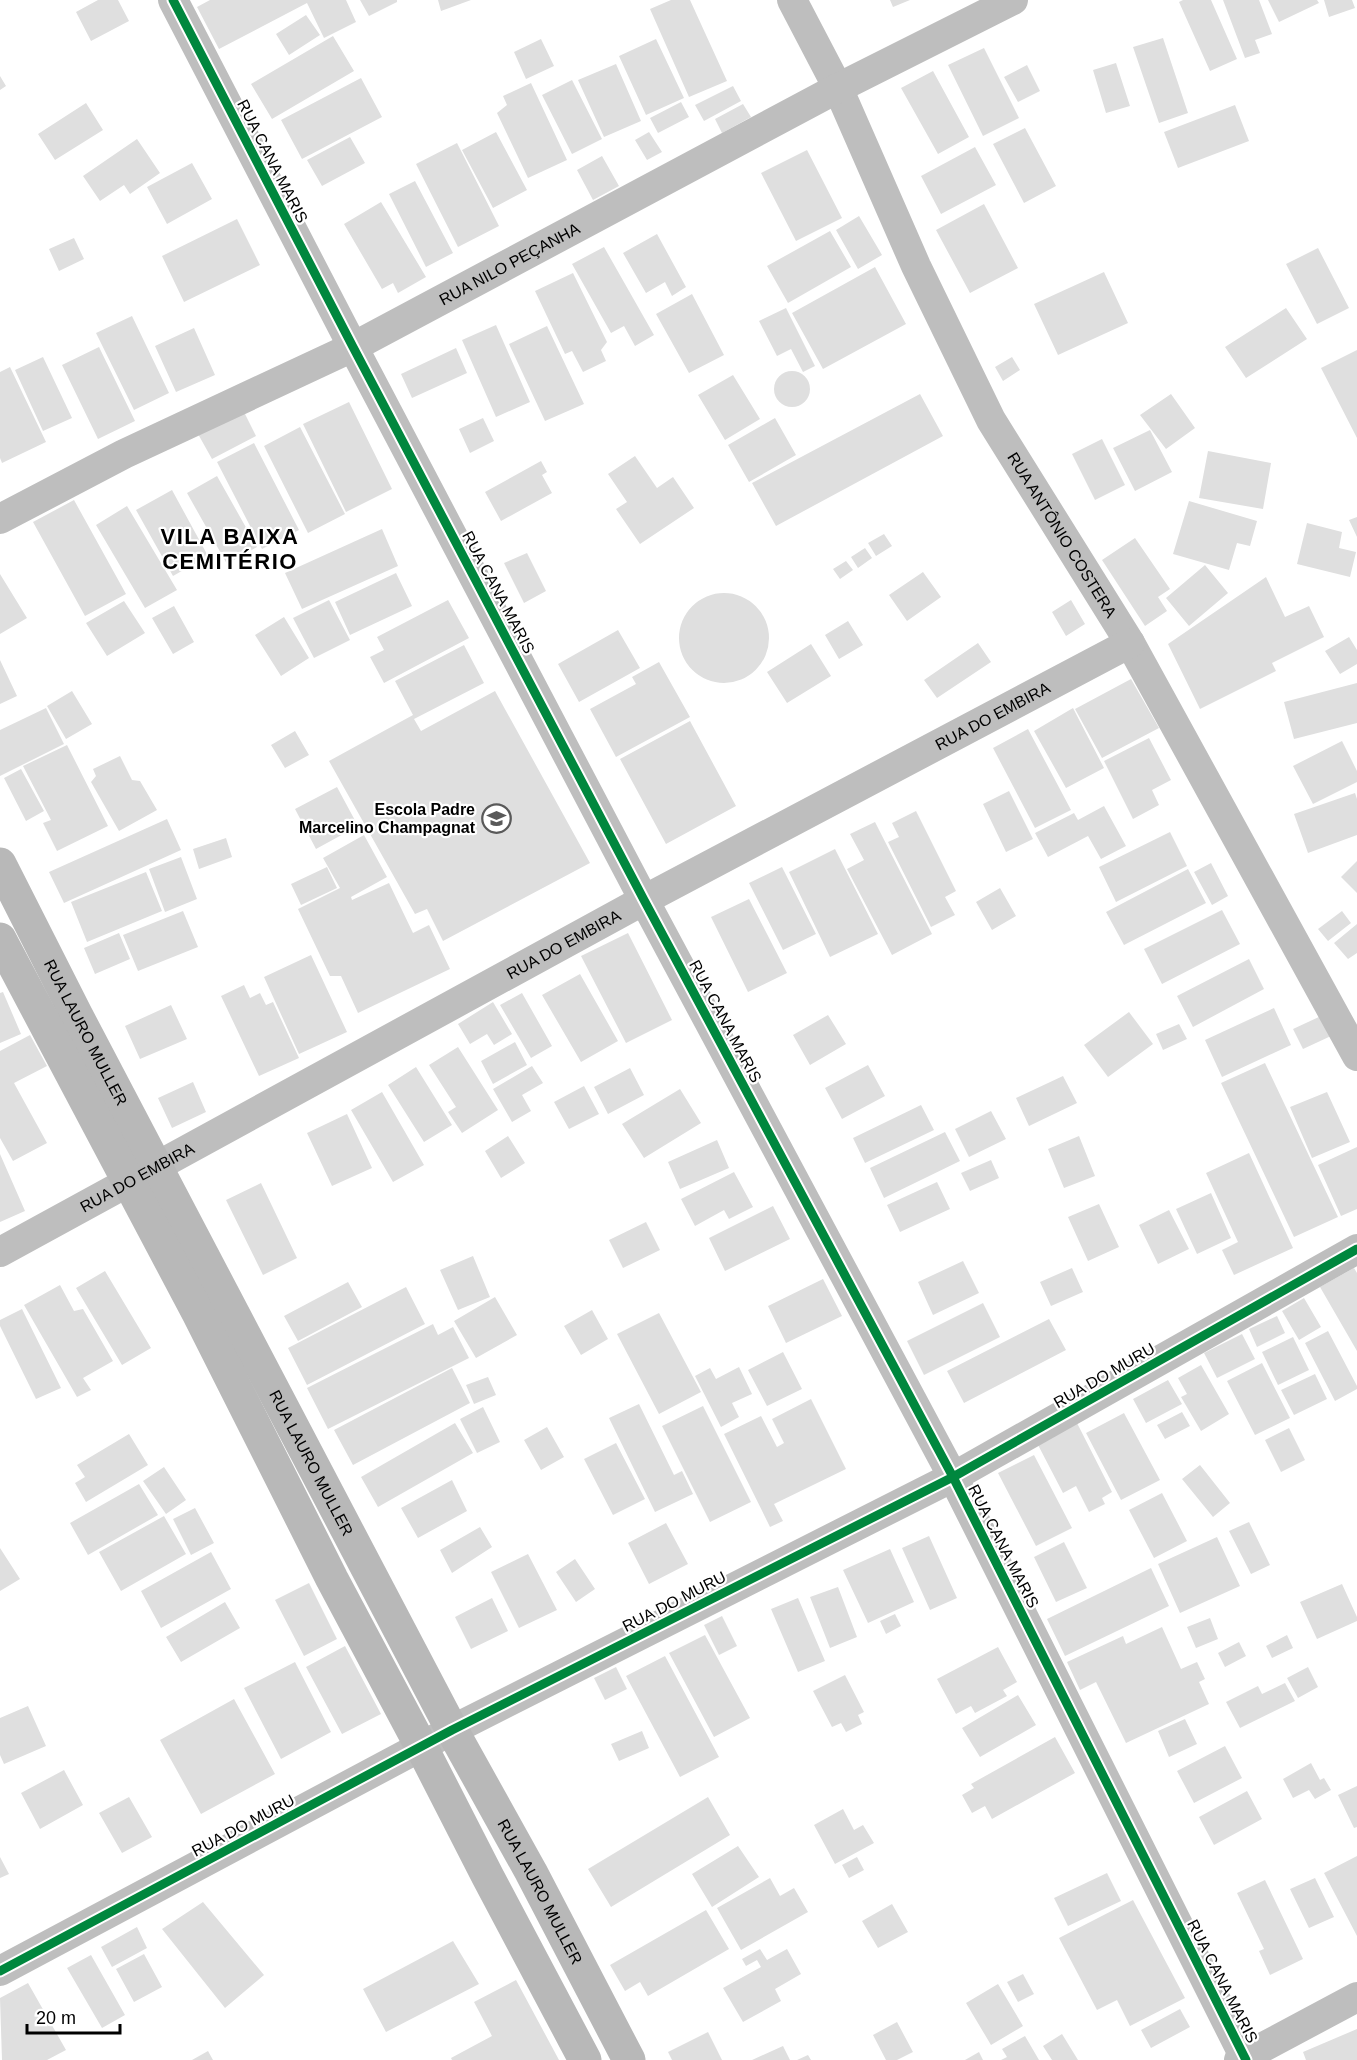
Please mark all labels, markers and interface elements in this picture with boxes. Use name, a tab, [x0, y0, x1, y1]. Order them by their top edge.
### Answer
street label: RUA CANA MARIS	[234, 97, 311, 226]
street label: RUA NILO PEÇANHA	[437, 219, 583, 308]
street label: RUA ANTÔNIO COSTERA	[1004, 449, 1120, 621]
district label: VILA BAIXA CEMITÉRIO	[161, 524, 299, 574]
street label: RUA CANA MARIS	[459, 528, 538, 656]
street label: RUA DO EMBIRA	[932, 679, 1053, 753]
place label: Escola Padre Marcelino Champagnat	[299, 801, 476, 836]
school or university icon: Escola Padre Marcelino Champagnat	[480, 802, 512, 834]
street label: RUA DO EMBIRA	[504, 906, 624, 982]
street label: RUA LAURO MULLER	[41, 957, 130, 1108]
street label: RUA CANA MARIS	[686, 957, 765, 1085]
street label: RUA DO EMBIRA	[77, 1139, 197, 1216]
street label: RUA DO MURU	[1051, 1340, 1158, 1411]
street label: RUA LAURO MULLER	[266, 1387, 356, 1539]
street label: RUA CANA MARIS	[965, 1482, 1042, 1611]
street label: RUA DO MURU	[620, 1568, 729, 1635]
street label: RUA DO MURU	[189, 1791, 297, 1860]
street label: RUA LAURO MULLER	[494, 1816, 586, 1967]
street label: RUA CANA MARIS	[1184, 1917, 1261, 2046]
scale bar	[27, 1997, 120, 2035]
text: 20 m	[36, 2008, 76, 2028]

